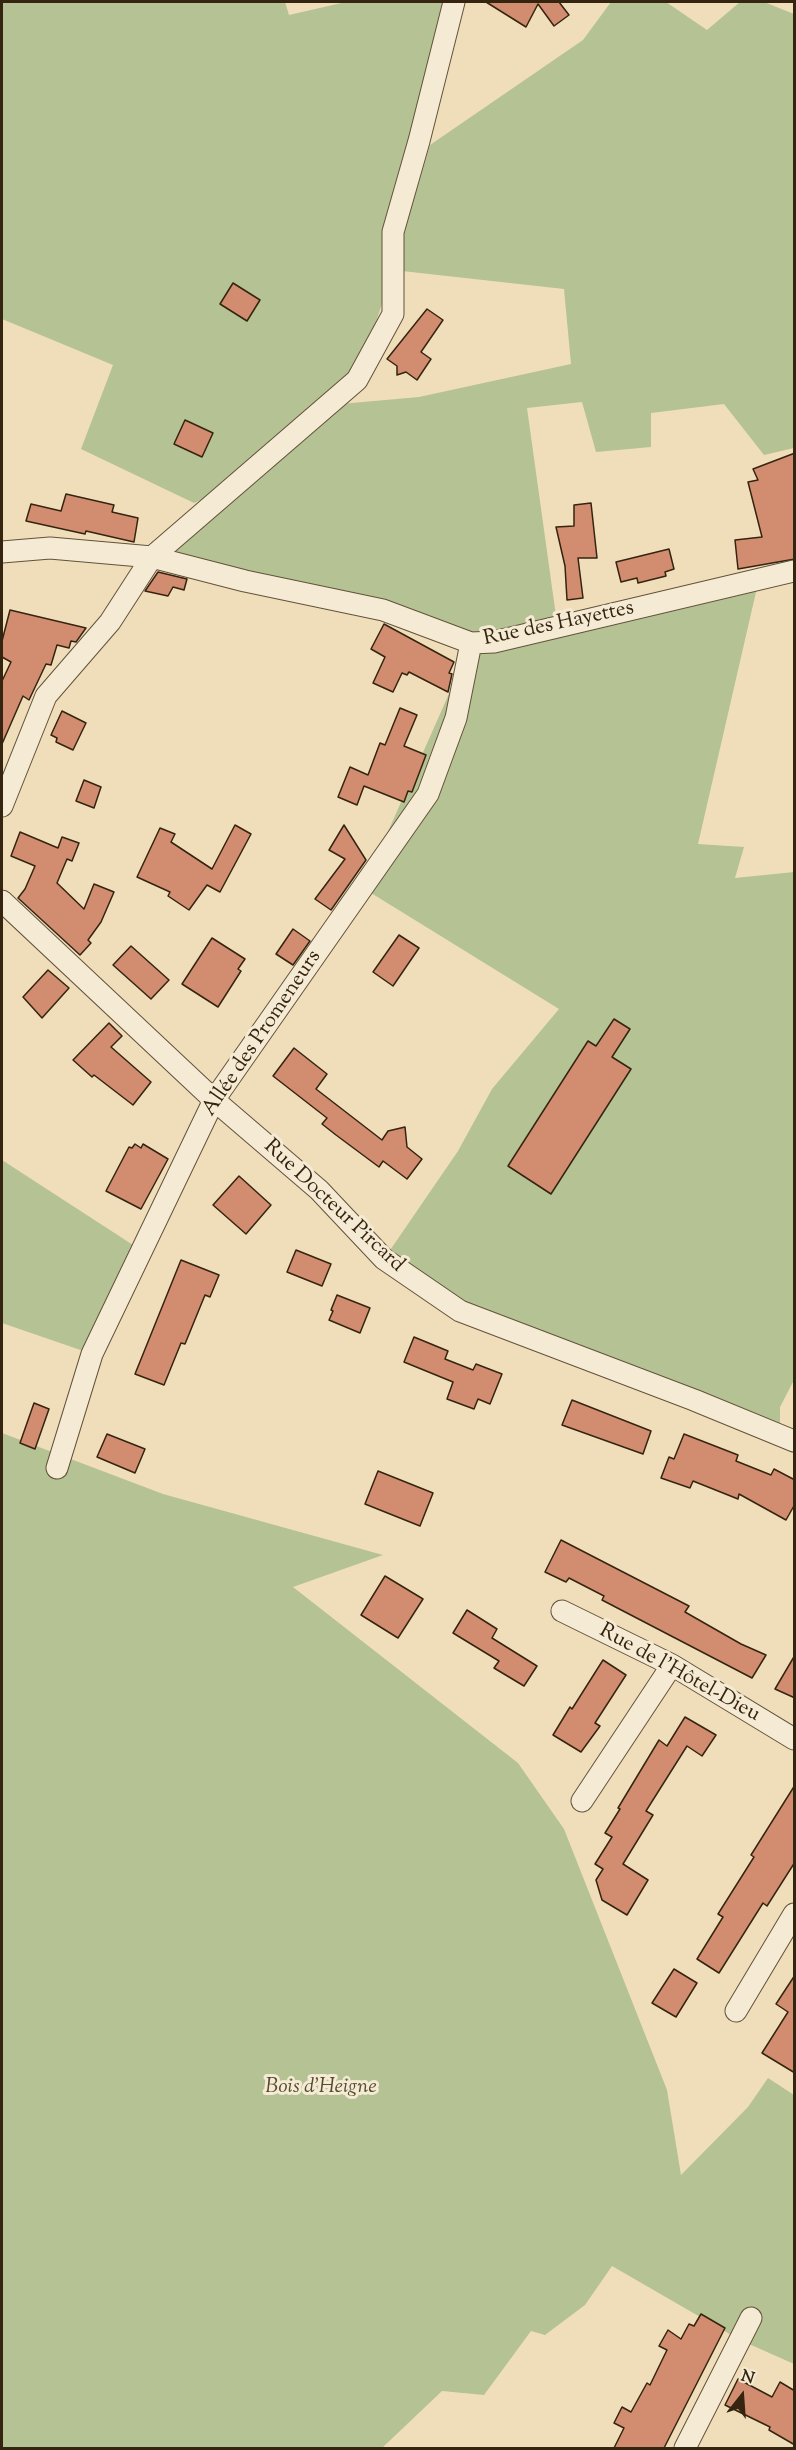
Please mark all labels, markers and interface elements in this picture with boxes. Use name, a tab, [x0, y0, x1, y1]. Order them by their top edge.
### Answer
street label: Rue des Hayettes	[481, 597, 637, 653]
street label: Allée des Promeneurs	[198, 946, 328, 1122]
street label: Rue Docteur Pircard	[257, 1135, 409, 1279]
street label: Rue de l’Hôtel-Dieu	[594, 1619, 764, 1729]
park label: Bois d'Heigne	[265, 2075, 377, 2101]
text: N	[738, 2365, 757, 2391]
north arrow	[712, 2366, 772, 2426]

